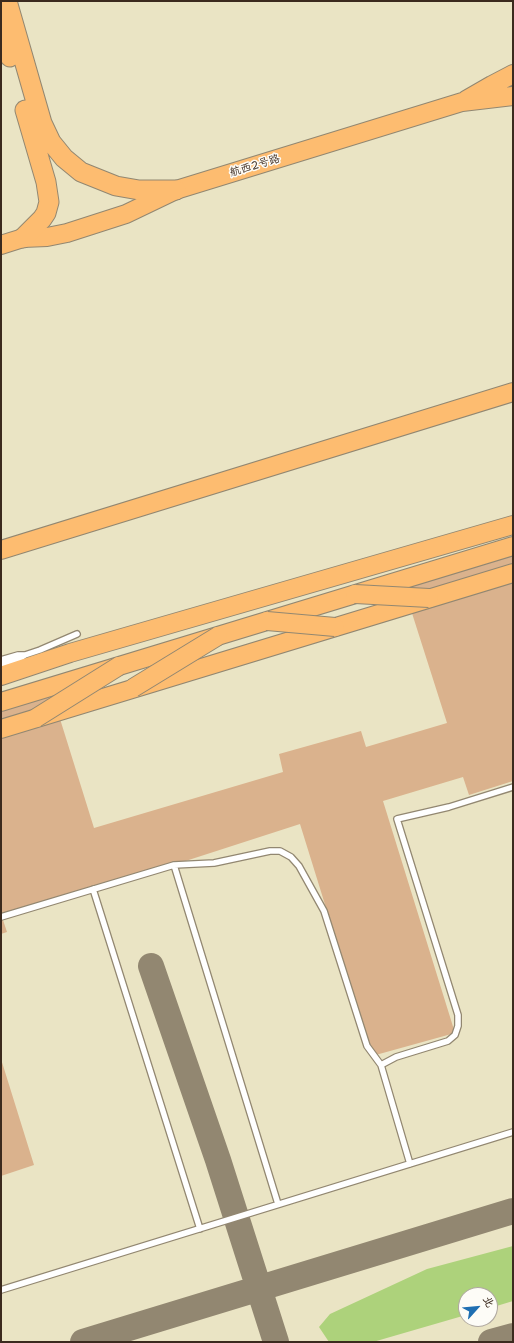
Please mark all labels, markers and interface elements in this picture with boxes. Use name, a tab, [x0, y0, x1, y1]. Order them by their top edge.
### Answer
street label: 航西2号路	[228, 152, 282, 180]
north arrow	[458, 1287, 498, 1327]
text: 北	[479, 1293, 497, 1310]

